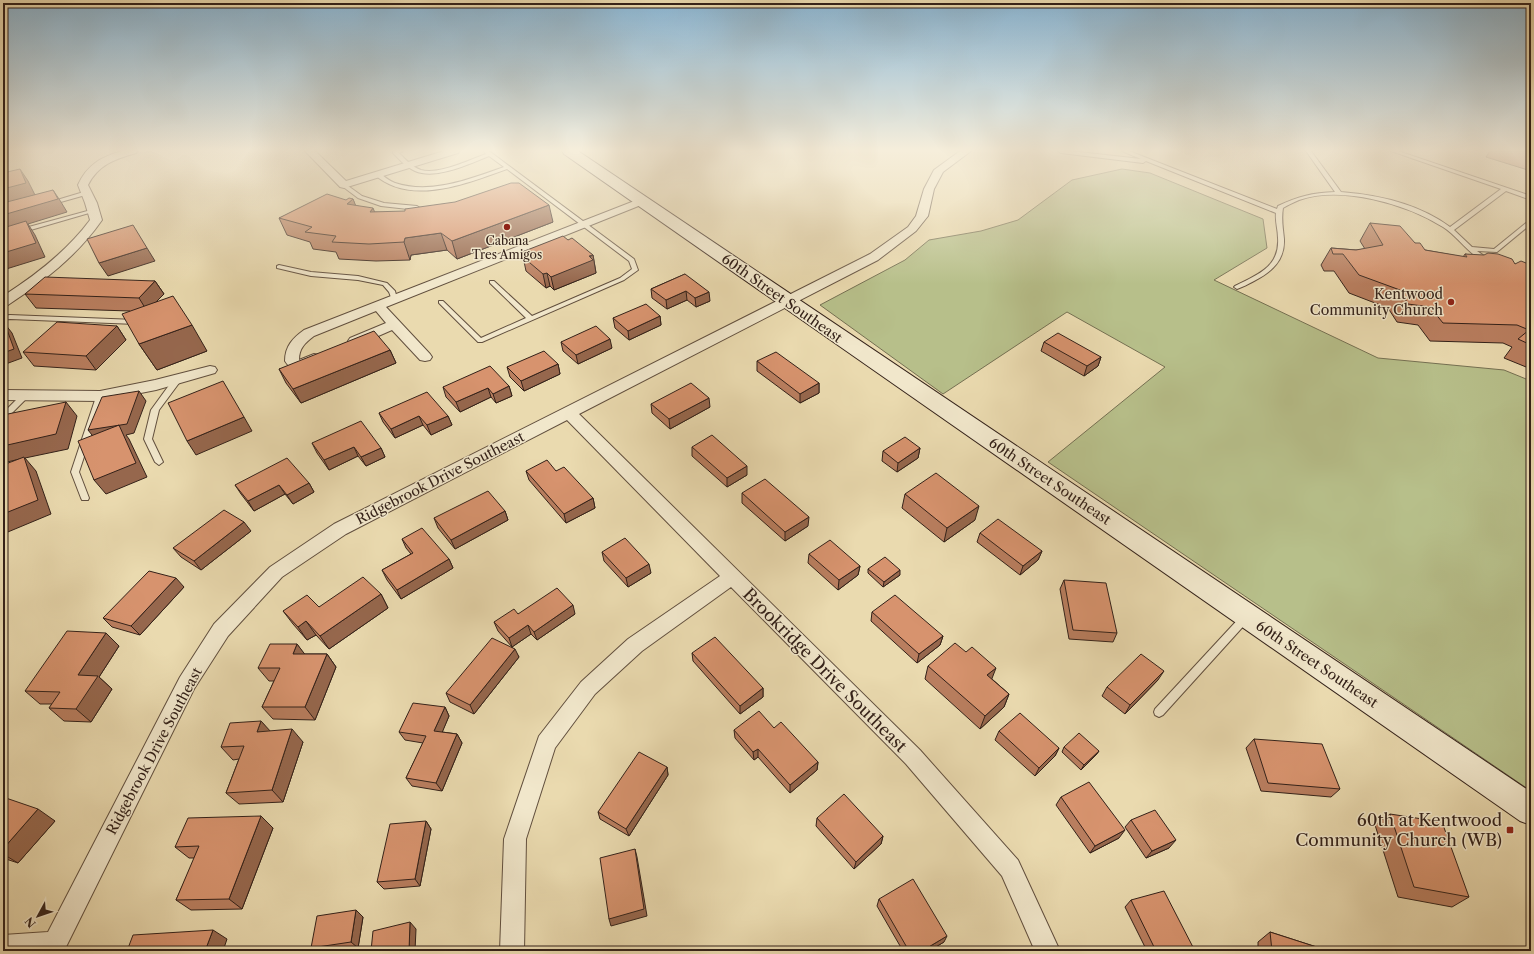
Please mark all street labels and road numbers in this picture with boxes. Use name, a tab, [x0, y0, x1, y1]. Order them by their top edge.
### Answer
street label: 60th Street Southeast	[718, 249, 846, 347]
street label: Ridgebrook Drive Southeast	[353, 428, 527, 528]
street label: 60th Street Southeast	[986, 433, 1115, 529]
street label: Brookridge Drive Southeast	[739, 584, 911, 756]
street label: 60th Street Southeast	[1253, 616, 1382, 712]
street label: Ridgebrook Drive Southeast	[102, 664, 206, 838]

